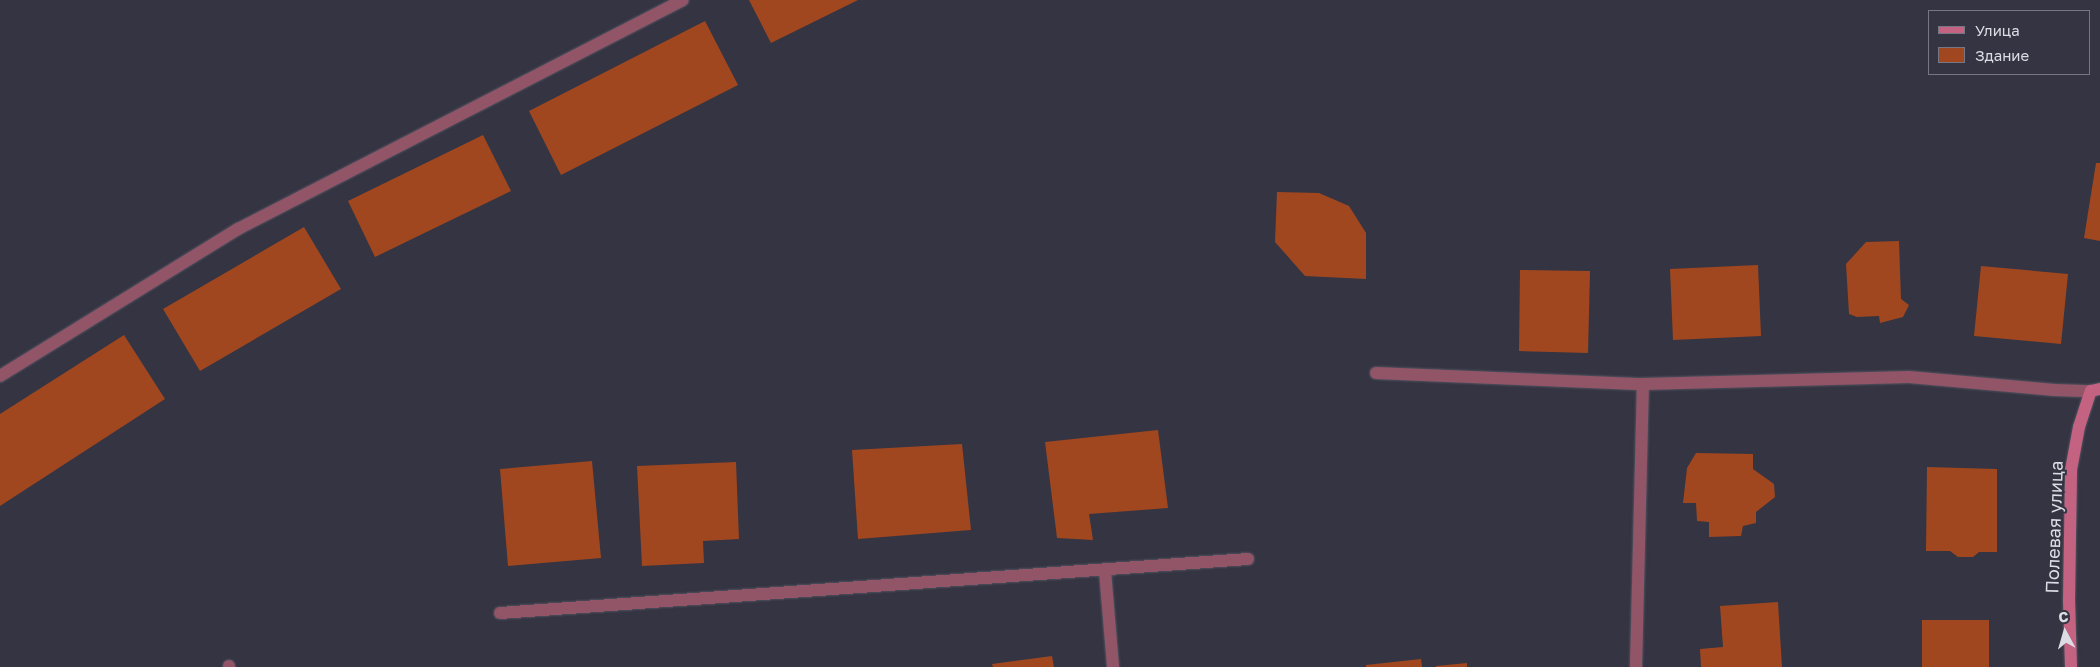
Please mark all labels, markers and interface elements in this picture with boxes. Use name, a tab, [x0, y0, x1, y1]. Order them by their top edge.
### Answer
legend	[1928, 10, 2090, 75]
text: Улица	[1975, 21, 2020, 39]
text: Здание	[1975, 46, 2029, 64]
street label: Полевая улица	[2041, 460, 2067, 594]
north arrow	[2040, 607, 2090, 657]
text: С	[2058, 608, 2069, 626]

